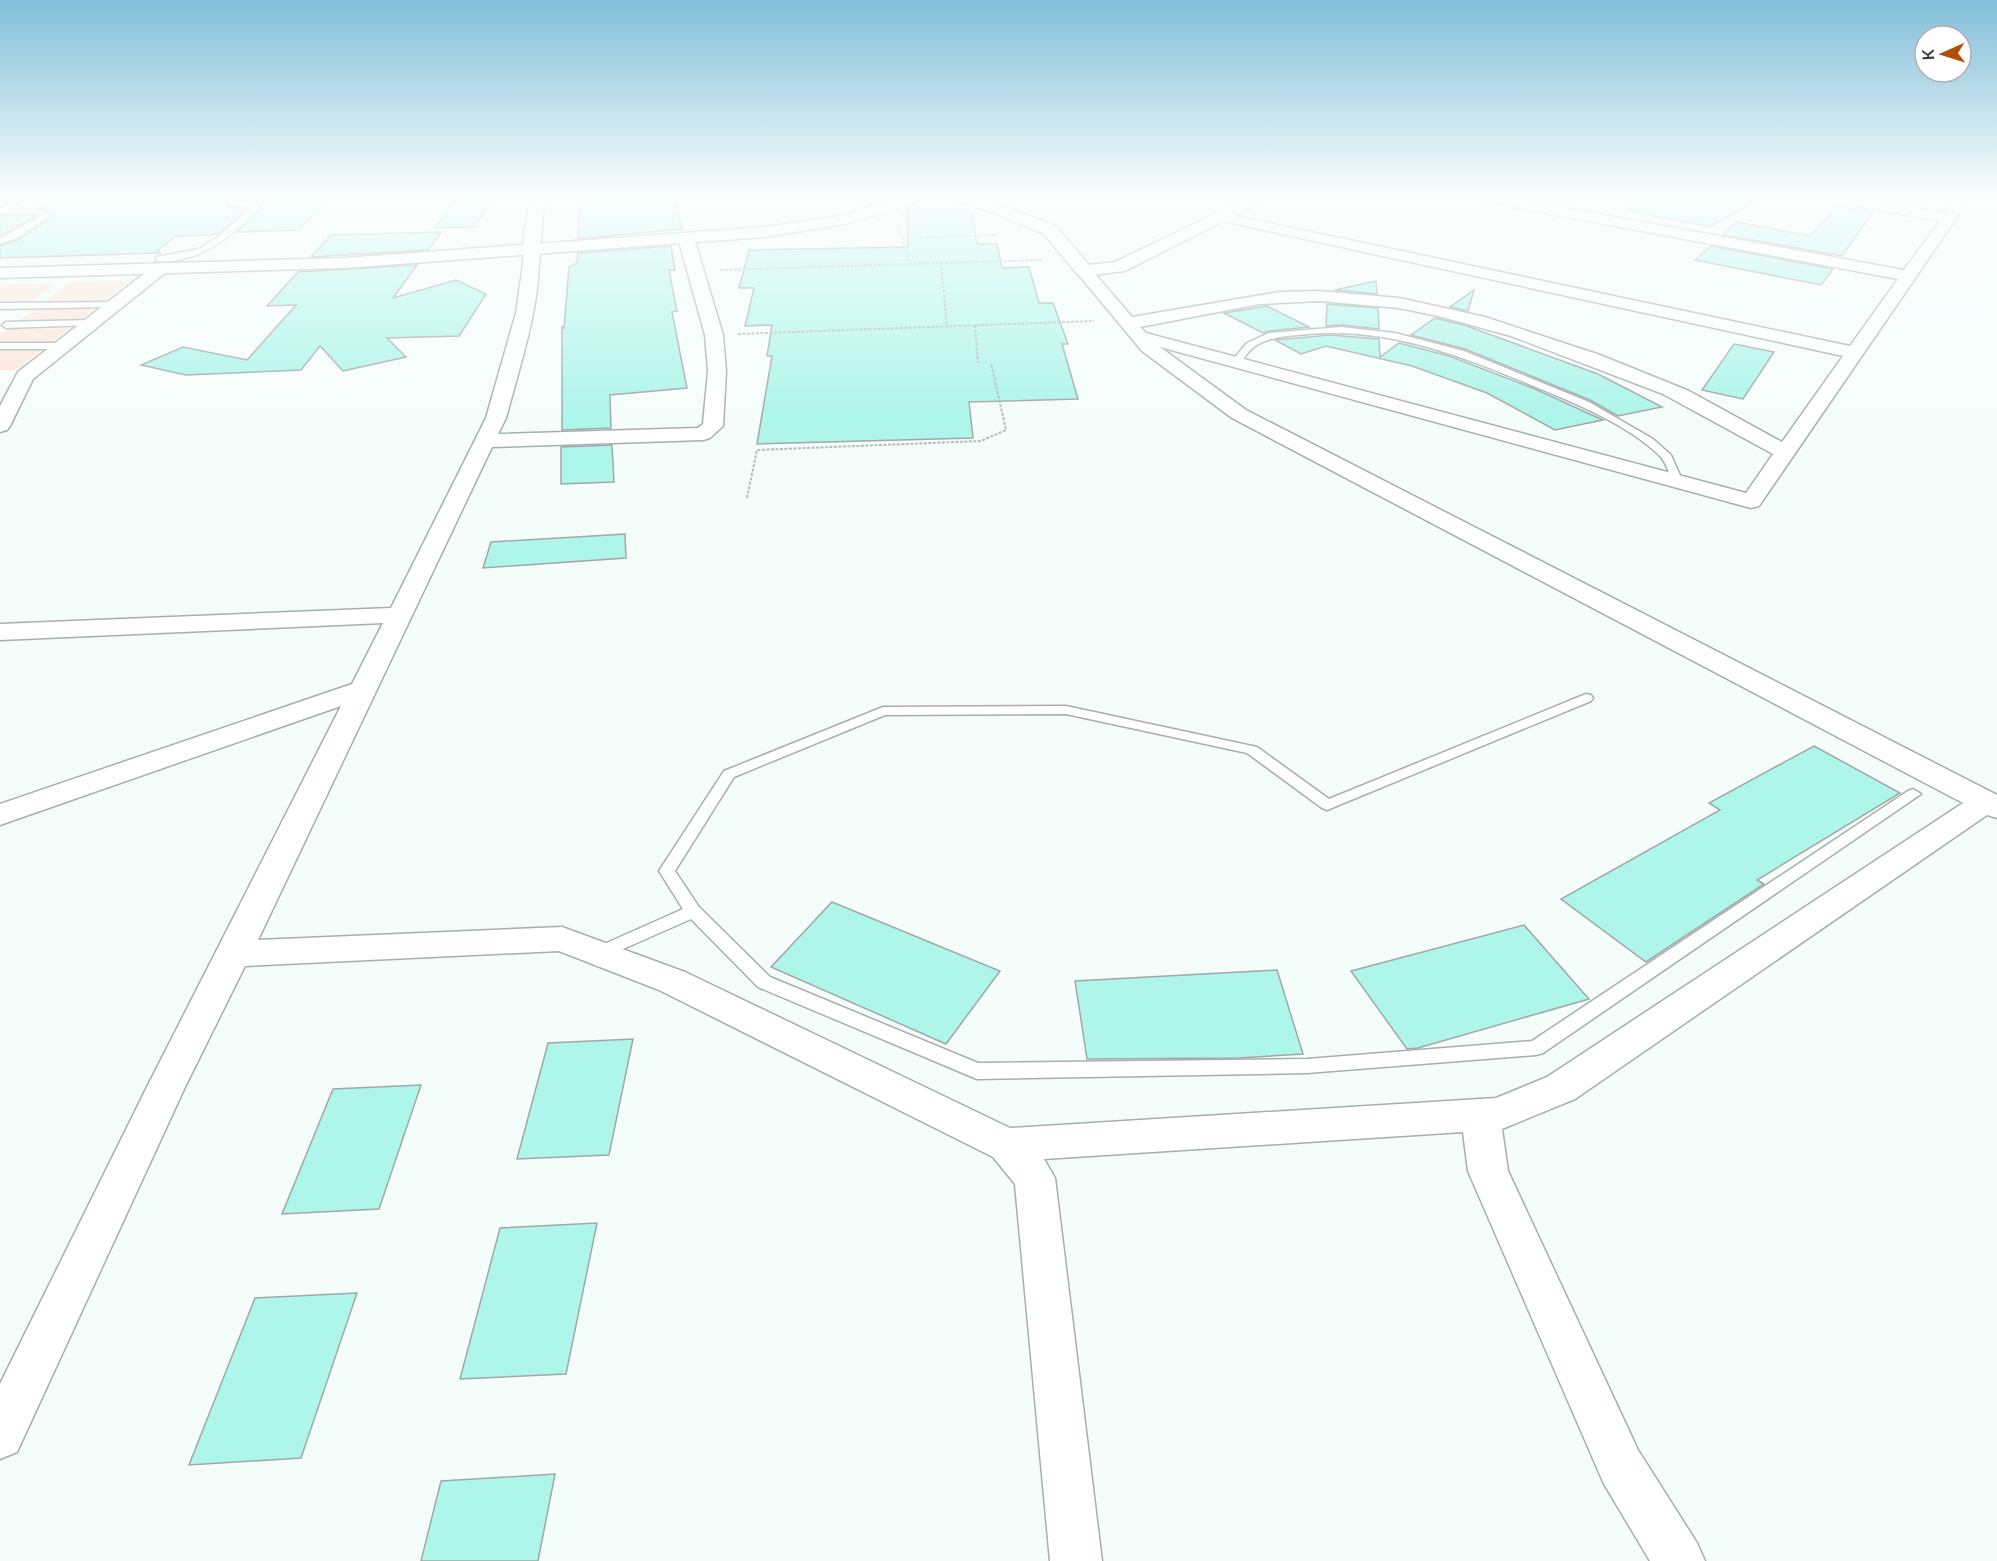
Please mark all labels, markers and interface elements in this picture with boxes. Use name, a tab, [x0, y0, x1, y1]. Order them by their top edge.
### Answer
north arrow	[1913, 24, 1973, 84]
text: K	[1918, 48, 1937, 61]

